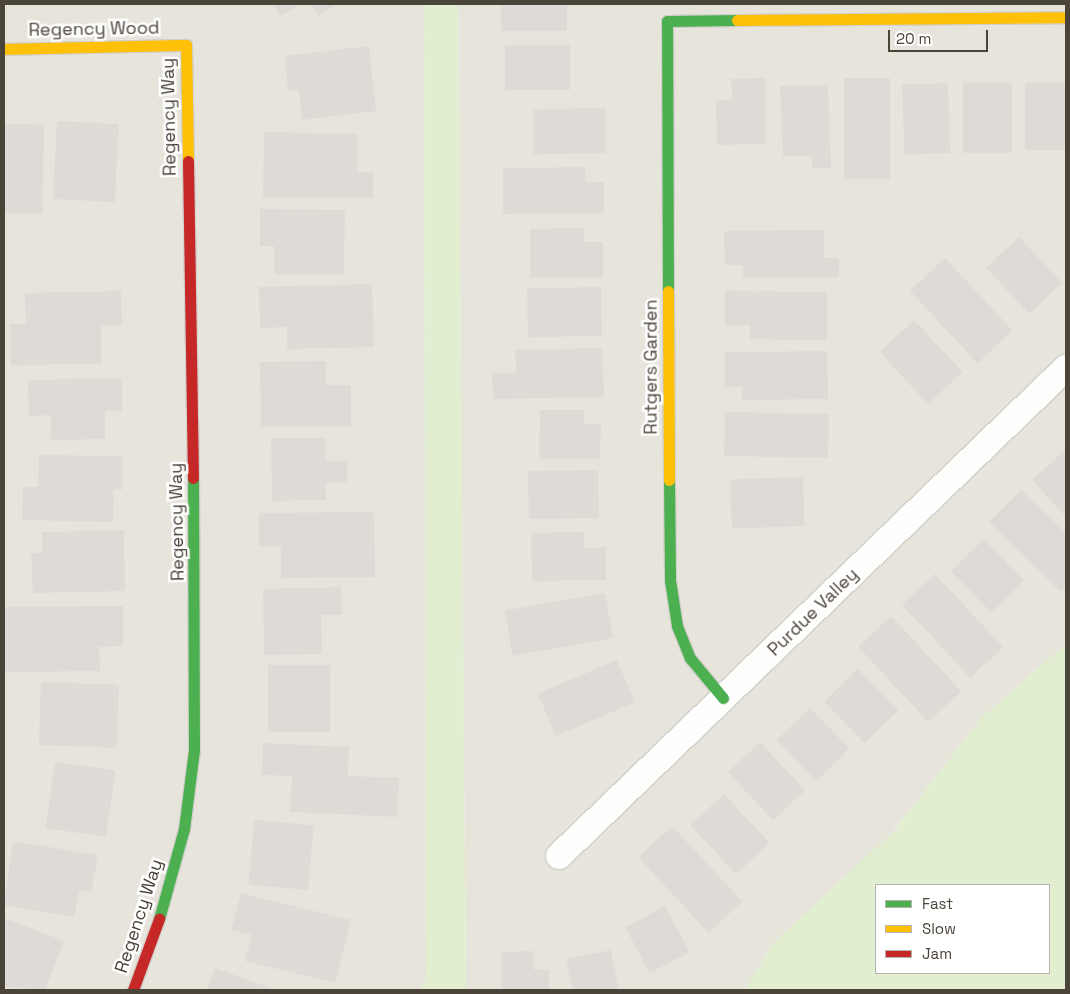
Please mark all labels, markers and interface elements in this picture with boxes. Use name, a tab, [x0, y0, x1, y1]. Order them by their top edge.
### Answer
street label: Regency Wood	[28, 17, 160, 41]
scale bar	[890, 20, 990, 52]
text: 20 m	[896, 29, 931, 48]
street label: Regency Way	[157, 58, 181, 176]
street label: Rutgers Garden	[640, 299, 662, 435]
street label: Regency Way	[165, 463, 189, 581]
street label: Purdue Valley	[763, 563, 863, 661]
street label: Regency Way	[110, 856, 168, 976]
legend	[875, 884, 1050, 974]
text: Fast	[922, 894, 953, 913]
text: Slow	[922, 919, 956, 938]
text: Jam	[922, 944, 952, 963]

